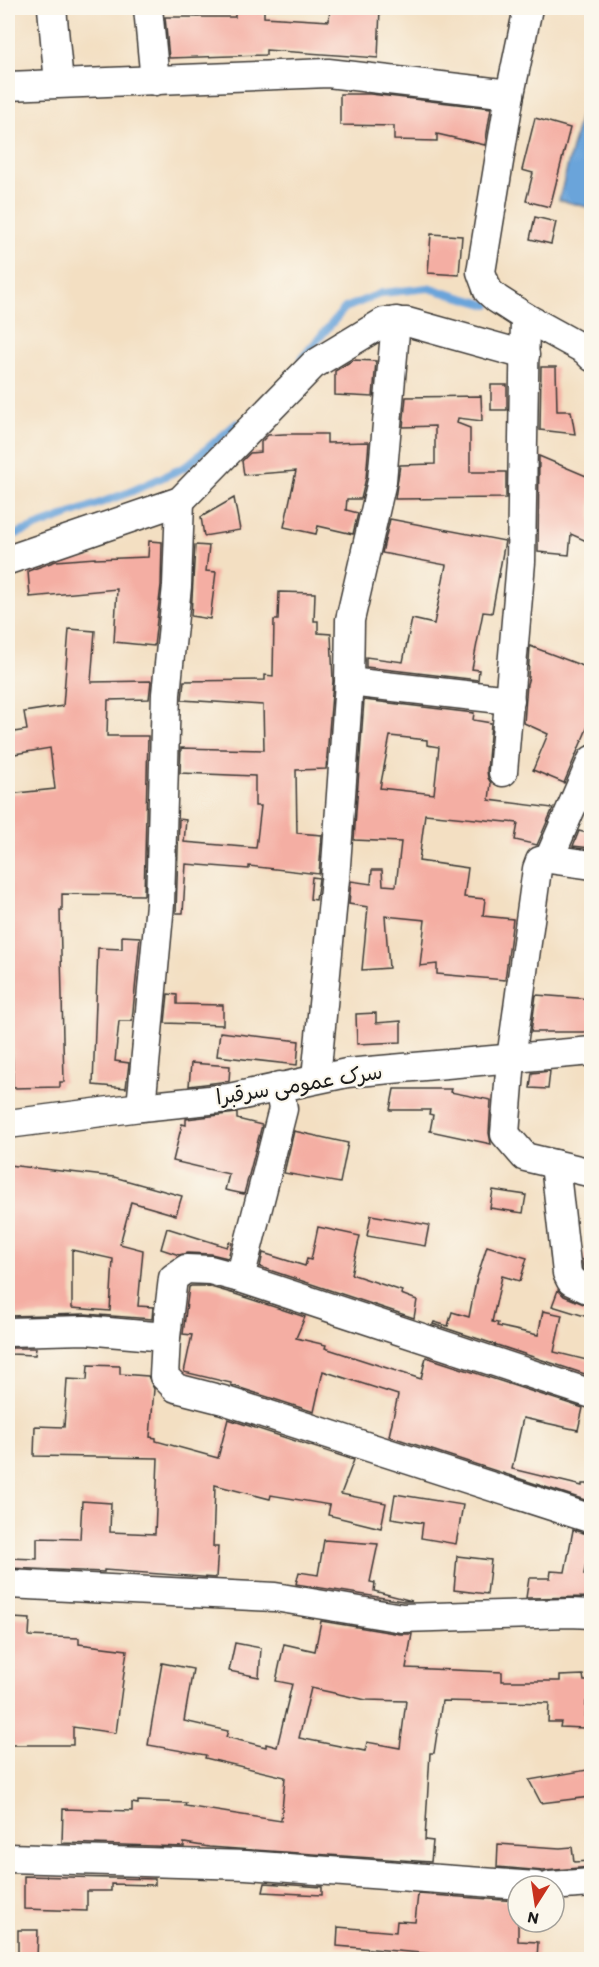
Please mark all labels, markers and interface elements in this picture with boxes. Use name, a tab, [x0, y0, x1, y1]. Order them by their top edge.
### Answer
street label: سرک عمومی سرقبرا	[214, 1059, 384, 1111]
north arrow	[506, 1874, 566, 1934]
text: N	[526, 1908, 540, 1929]

